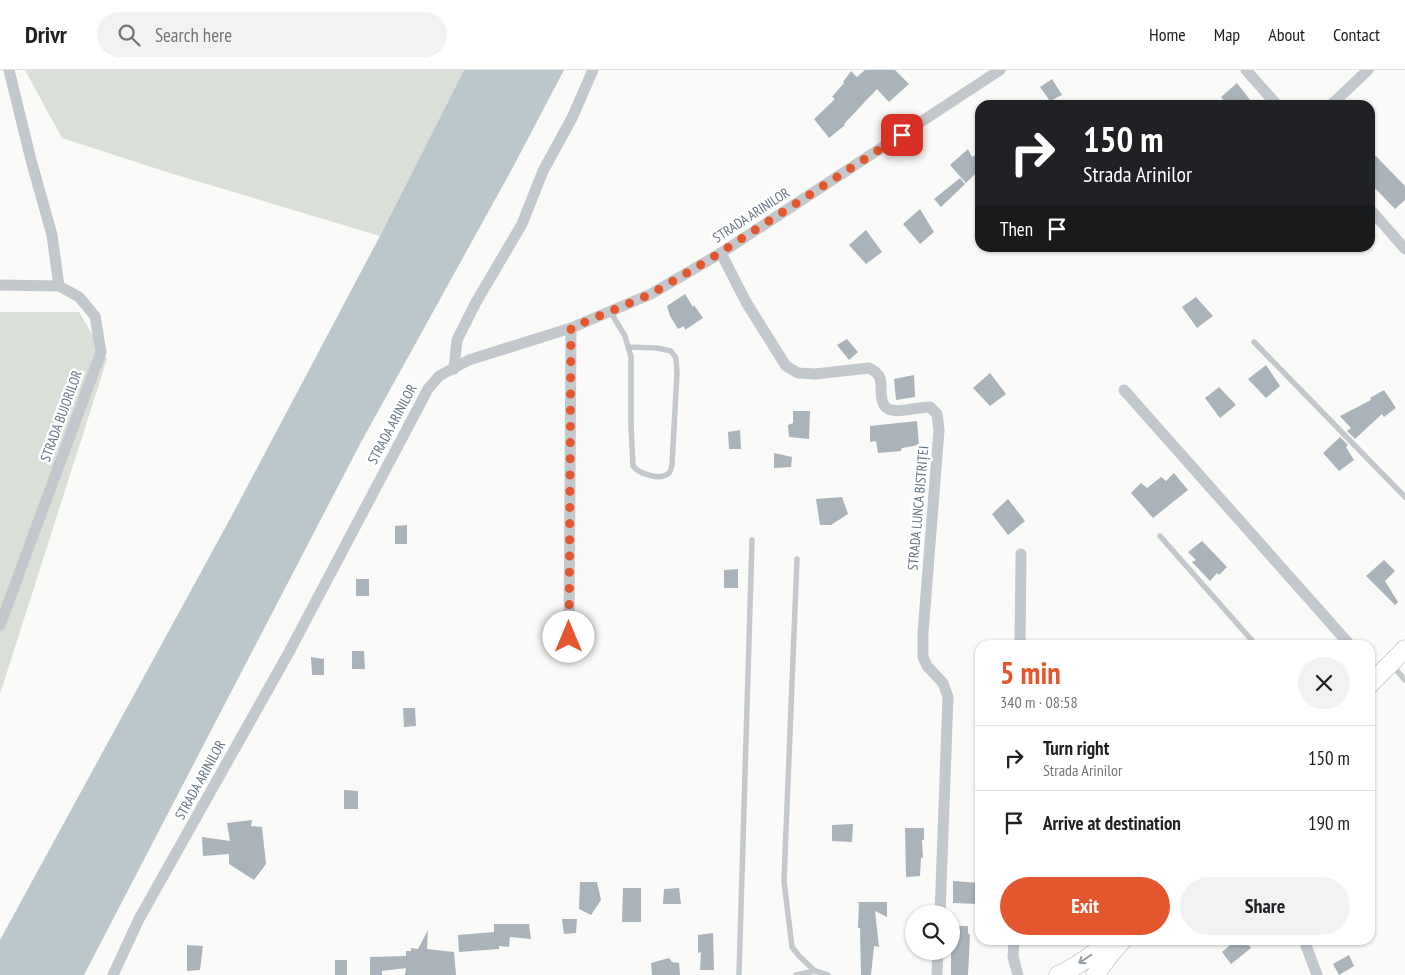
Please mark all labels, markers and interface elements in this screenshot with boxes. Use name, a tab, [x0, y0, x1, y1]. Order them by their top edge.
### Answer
search box	[97, 12, 447, 57]
text: Drivr	[25, 19, 67, 50]
icon: search	[115, 21, 143, 49]
text: Search here	[155, 23, 232, 47]
text: Home	[1149, 23, 1186, 46]
text: Map	[1214, 23, 1240, 46]
text: About	[1268, 23, 1305, 46]
text: Contact	[1333, 23, 1380, 46]
pin	[881, 114, 923, 156]
text: 150 m	[1083, 116, 1164, 162]
icon: right	[1000, 120, 1065, 185]
icon: arrive	[888, 121, 916, 149]
text: Strada Arinilor	[1083, 160, 1192, 188]
street label: STRADA ARINILOR	[709, 183, 793, 246]
icon: arrive	[1043, 215, 1071, 243]
text: Then	[1000, 217, 1033, 241]
street label: STRADA BUJORILOR	[36, 368, 86, 464]
street label: STRADA ARINILOR	[363, 381, 421, 467]
street label: STRADA LUNCA BISTRIȚEI	[904, 445, 932, 571]
position arrow	[542, 610, 594, 662]
text: 5 min	[1000, 653, 1061, 692]
button: close	[1298, 657, 1350, 709]
text: 340 m · 08:58	[1000, 692, 1078, 712]
text: Turn right	[1043, 736, 1109, 760]
street label: STRADA ARINILOR	[171, 737, 229, 823]
icon: right	[1000, 744, 1028, 772]
text: 150 m	[1308, 746, 1350, 770]
text: Strada Arinilor	[1043, 760, 1122, 780]
icon: arrive	[1000, 809, 1028, 837]
text: Arrive at destination	[1043, 811, 1181, 835]
text: 190 m	[1308, 811, 1350, 835]
button: Exit	[1000, 877, 1170, 935]
button: Share	[1180, 877, 1350, 935]
map controls	[905, 905, 960, 960]
button: search	[905, 905, 960, 960]
one-way arrow	[1078, 954, 1092, 964]

